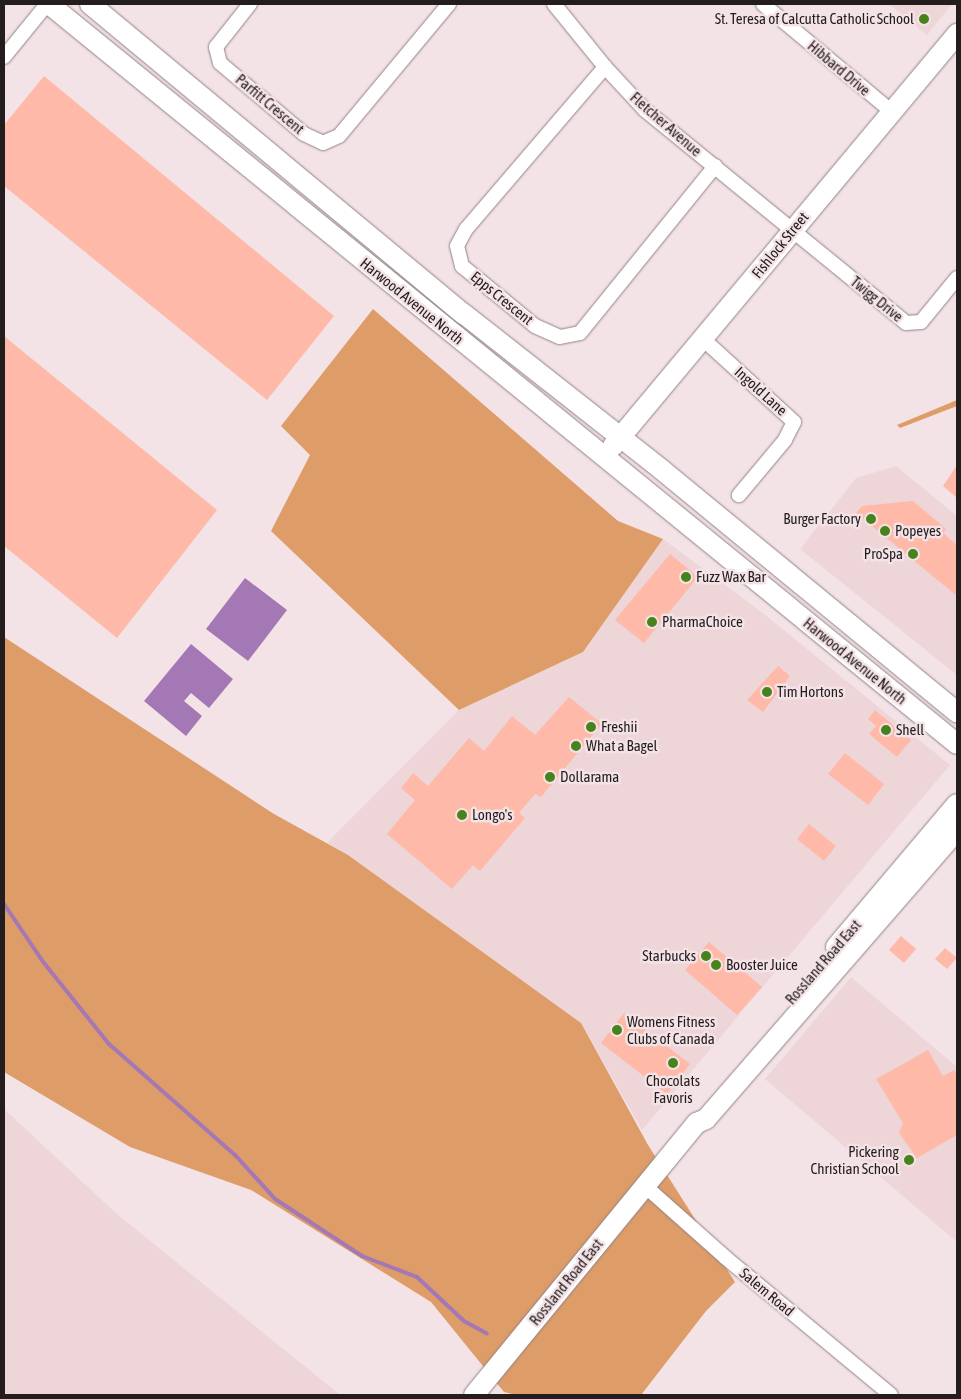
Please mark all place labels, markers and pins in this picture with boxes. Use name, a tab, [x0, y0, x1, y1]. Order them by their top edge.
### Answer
place label: St. Teresa of Calcutta Catholic School	[715, 10, 914, 28]
marker: St. Teresa of Calcutta Catholic School	[918, 13, 930, 25]
place label: Burger Factory	[783, 510, 861, 528]
marker: Burger Factory	[865, 513, 877, 525]
place label: Popeyes	[895, 522, 941, 540]
marker: Popeyes	[879, 525, 891, 537]
place label: ProSpa	[864, 545, 903, 563]
marker: ProSpa	[907, 548, 919, 560]
place label: Fuzz Wax Bar	[696, 568, 766, 586]
marker: Fuzz Wax Bar	[680, 571, 692, 583]
place label: PharmaChoice	[662, 613, 743, 631]
marker: PharmaChoice	[646, 616, 658, 628]
place label: Tim Hortons	[777, 683, 843, 701]
marker: Tim Hortons	[761, 686, 773, 698]
place label: Freshii	[601, 718, 637, 736]
marker: Freshii	[585, 721, 597, 733]
place label: Shell	[896, 721, 924, 739]
marker: Shell	[880, 724, 892, 736]
place label: What a Bagel	[586, 737, 658, 755]
marker: What a Bagel	[570, 740, 582, 752]
place label: Dollarama	[560, 768, 619, 786]
marker: Dollarama	[544, 771, 556, 783]
place label: Longo's	[472, 806, 512, 824]
marker: Longo's	[456, 809, 468, 821]
place label: Starbucks	[642, 947, 696, 965]
marker: Starbucks	[700, 950, 712, 962]
place label: Booster Juice	[726, 956, 798, 974]
marker: Booster Juice	[710, 959, 722, 971]
place label: Womens Fitness Clubs of Canada	[627, 1012, 715, 1047]
marker: Womens Fitness Clubs of Canada	[611, 1024, 623, 1036]
marker: Chocolats Favoris	[667, 1057, 679, 1069]
place label: Chocolats Favoris	[646, 1071, 700, 1106]
place label: Pickering Christian School	[811, 1142, 899, 1177]
marker: Pickering Christian School	[903, 1154, 915, 1166]

